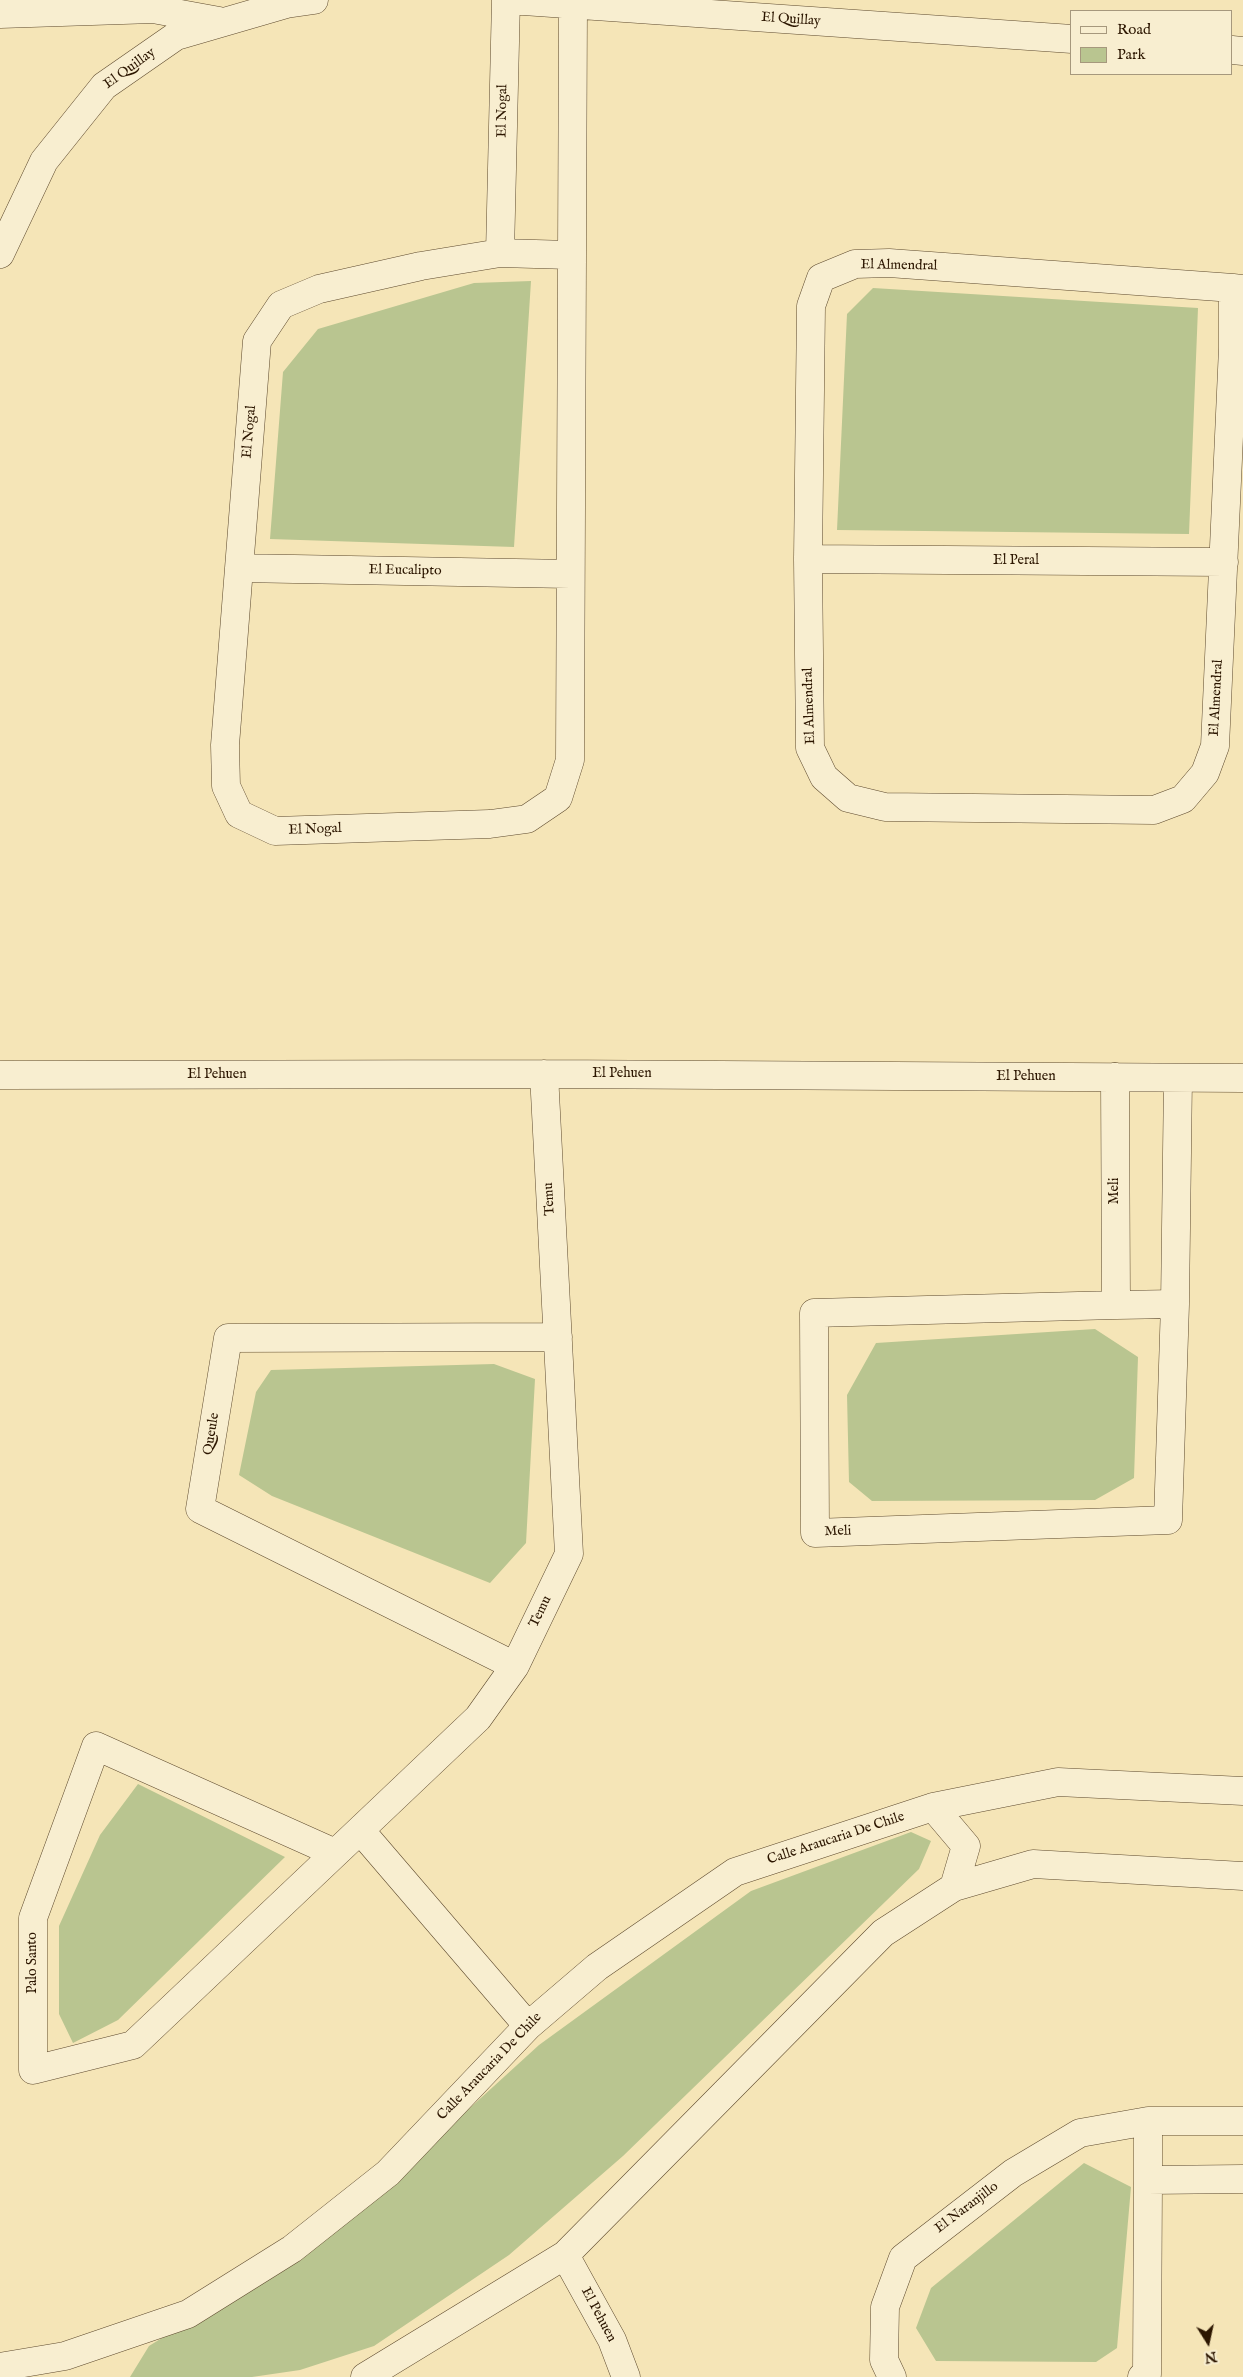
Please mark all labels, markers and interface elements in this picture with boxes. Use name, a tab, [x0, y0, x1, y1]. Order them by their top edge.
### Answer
street label: El Quillay	[761, 10, 821, 30]
legend	[1070, 10, 1233, 75]
text: Road	[1117, 20, 1151, 39]
street label: El Quillay	[101, 45, 159, 93]
text: Park	[1117, 45, 1146, 64]
street label: El Nogal	[494, 84, 512, 138]
street label: El Almendral	[860, 257, 938, 275]
street label: El Nogal	[239, 405, 261, 459]
street label: El Peral	[993, 553, 1039, 569]
street label: El Eucalipto	[368, 562, 442, 580]
street label: El Almendral	[1207, 659, 1227, 737]
street label: El Almendral	[800, 667, 820, 745]
street label: El Nogal	[288, 821, 342, 839]
street label: El Pehuen	[592, 1066, 652, 1082]
street label: El Pehuen	[187, 1067, 247, 1083]
street label: El Pehuen	[996, 1069, 1056, 1085]
street label: Meli	[1107, 1177, 1123, 1205]
street label: Temu	[541, 1182, 559, 1216]
street label: Queule	[200, 1412, 224, 1456]
street label: Meli	[824, 1523, 852, 1541]
street label: Temu	[526, 1593, 556, 1631]
street label: Calle Araucaria De Chile	[765, 1809, 907, 1869]
street label: Palo Santo	[25, 1932, 41, 1994]
street label: Calle Araucaria De Chile	[434, 2010, 546, 2124]
street label: El Naranjillo	[932, 2179, 1002, 2237]
street label: El Pehuen	[577, 2285, 619, 2345]
north arrow	[1183, 2317, 1233, 2367]
text: N	[1203, 2347, 1218, 2367]

